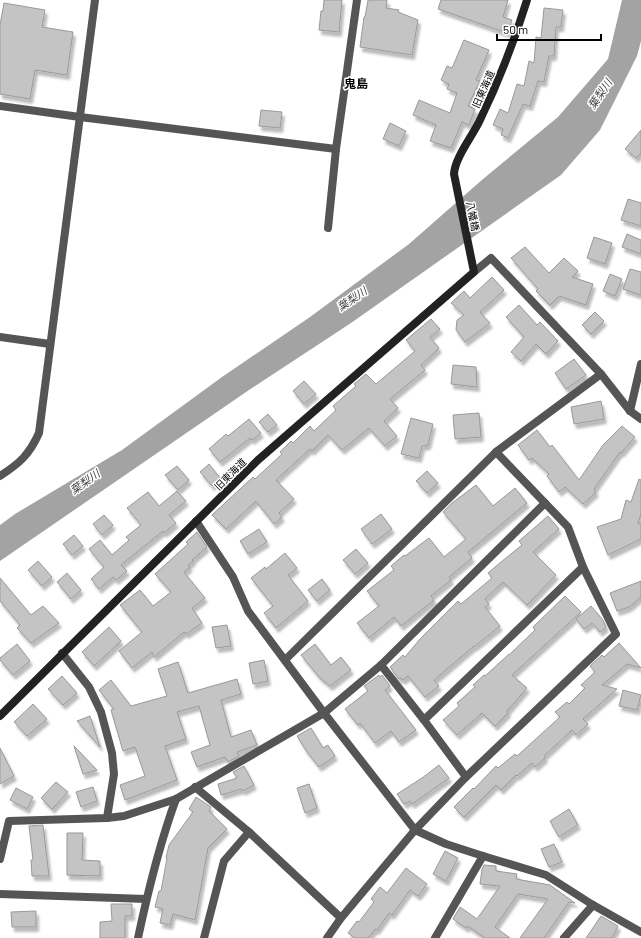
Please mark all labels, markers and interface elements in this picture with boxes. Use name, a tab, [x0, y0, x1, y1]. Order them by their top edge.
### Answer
scale bar	[497, 16, 601, 42]
text: 50 m	[503, 22, 528, 36]
street label: 旧東海道	[469, 68, 497, 110]
district label: 鬼島	[344, 76, 368, 90]
water label: 葉梨川	[585, 76, 615, 111]
street label: 八幡橋	[464, 200, 482, 232]
water label: 葉梨川	[334, 283, 370, 313]
street label: 旧東海道	[212, 456, 248, 492]
water label: 葉梨川	[67, 466, 103, 496]

